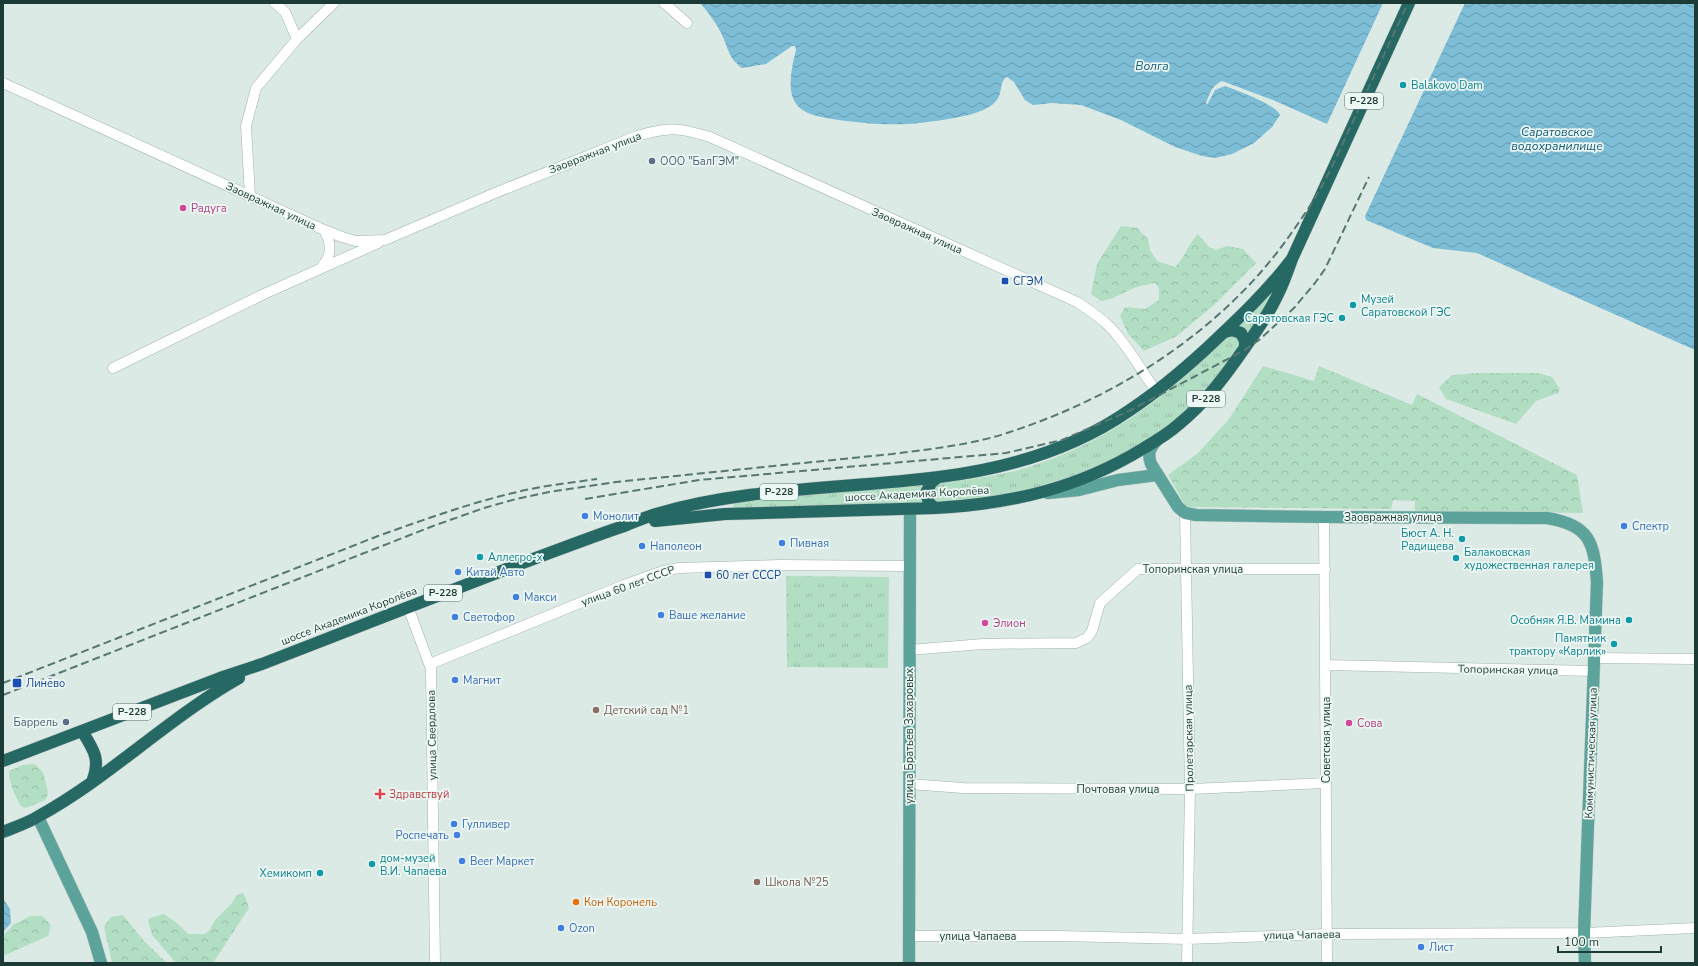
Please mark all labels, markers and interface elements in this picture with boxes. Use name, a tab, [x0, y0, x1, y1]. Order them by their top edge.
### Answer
water label: Волга	[1135, 58, 1169, 74]
place label: Balakovo Dam	[1411, 78, 1483, 93]
marker: Balakovo Dam	[1398, 80, 1408, 90]
road number: Р-228	[1345, 93, 1383, 109]
water label: Саратовское водохранилище	[1511, 124, 1603, 154]
street label: Заовражная улица	[547, 128, 644, 178]
place label: ООО "БалГЭМ"	[660, 154, 739, 169]
marker: ООО "БалГЭМ"	[647, 156, 657, 166]
street label: Заовражная улица	[223, 178, 319, 234]
place label: Радуга	[191, 201, 227, 216]
marker: Радуга	[178, 203, 188, 213]
street label: Заовражная улица	[869, 204, 965, 258]
place label: СГЭМ	[1013, 274, 1043, 289]
marker: СГЭМ	[1000, 276, 1010, 286]
place label: Музей Саратовской ГЭС	[1361, 292, 1451, 320]
marker: Музей Саратовской ГЭС	[1348, 300, 1358, 310]
place label: Саратовская ГЭС	[1245, 311, 1334, 326]
marker: Саратовская ГЭС	[1337, 313, 1347, 323]
road number: Р-228	[1187, 391, 1225, 407]
street label: шоссе Академика Королёва	[844, 483, 990, 505]
road number: Р-228	[760, 484, 798, 500]
place label: Монолит	[593, 509, 639, 524]
street label: Заовражная улица	[1344, 510, 1442, 525]
marker: Монолит	[580, 511, 590, 521]
place label: Спектр	[1632, 519, 1669, 534]
marker: Спектр	[1619, 521, 1629, 531]
place label: Бюст А. Н. Радищева	[1401, 526, 1454, 554]
marker: Бюст А. Н. Радищева	[1457, 534, 1467, 544]
place label: Пивная	[790, 536, 829, 551]
marker: Пивная	[777, 538, 787, 548]
place label: Наполеон	[650, 539, 702, 554]
marker: Наполеон	[637, 541, 647, 551]
place label: Балаковская художественная галерея	[1464, 545, 1594, 573]
place label: Аллегро-х	[488, 550, 543, 565]
marker: Аллегро-х	[475, 552, 485, 562]
marker: Балаковская художественная галерея	[1451, 553, 1461, 563]
street label: улица 60 лет СССР	[579, 562, 677, 610]
street label: Топоринская улица	[1143, 562, 1243, 577]
place label: Китай Авто	[466, 565, 525, 580]
marker: Китай Авто	[453, 567, 463, 577]
place label: 60 лет СССР	[716, 568, 781, 583]
marker: 60 лет СССР	[703, 570, 713, 580]
street label: шоссе Академика Королёва	[279, 583, 419, 649]
road number: Р-228	[424, 585, 462, 601]
place label: Макси	[524, 590, 557, 605]
marker: Макси	[511, 592, 521, 602]
place label: Ваше желание	[669, 608, 746, 623]
place label: Светофор	[463, 610, 515, 625]
marker: Ваше желание	[656, 610, 666, 620]
marker: Светофор	[450, 612, 460, 622]
place label: Особняк Я.В. Мамина	[1510, 613, 1621, 628]
marker: Особняк Я.В. Мамина	[1624, 615, 1634, 625]
place label: Элион	[993, 616, 1026, 631]
marker: Элион	[980, 618, 990, 628]
place label: Памятник трактору «Карлик»	[1509, 631, 1606, 659]
marker: Памятник трактору «Карлик»	[1609, 639, 1619, 649]
street label: Топоринская улица	[1458, 662, 1558, 678]
street label: улица Братьев Захаровых	[902, 668, 917, 804]
place label: Магнит	[463, 673, 501, 688]
marker: Магнит	[450, 675, 460, 685]
place label: Линёво	[26, 676, 65, 691]
marker: Линёво	[11, 677, 23, 689]
street label: Пролетарская улица	[1181, 684, 1197, 792]
street label: Коммунистическая улица	[1581, 687, 1601, 819]
street label: улица Свердлова	[424, 690, 440, 780]
street label: Советская улица	[1319, 697, 1334, 783]
place label: Детский сад №1	[604, 703, 689, 718]
road number: Р-228	[113, 704, 151, 720]
marker: Детский сад №1	[591, 705, 601, 715]
place label: Баррель	[14, 715, 58, 730]
place label: Сова	[1357, 716, 1383, 731]
marker: Баррель	[61, 717, 71, 727]
marker: Сова	[1344, 718, 1354, 728]
street label: Почтовая улица	[1076, 782, 1160, 797]
place label: Здравствуй	[389, 787, 449, 802]
marker: Здравствуй	[374, 788, 386, 800]
place label: Гулливер	[462, 817, 510, 832]
marker: Гулливер	[449, 819, 459, 829]
place label: Роспечать	[396, 828, 449, 843]
marker: Роспечать	[452, 830, 462, 840]
place label: дом-музей В.И. Чапаева	[380, 851, 447, 879]
place label: Beer Маркет	[470, 854, 535, 869]
marker: Beer Маркет	[457, 856, 467, 866]
marker: дом-музей В.И. Чапаева	[367, 859, 377, 869]
place label: Хемикомп	[260, 866, 312, 881]
marker: Хемикомп	[315, 868, 325, 878]
place label: Школа №25	[765, 875, 829, 890]
marker: Школа №25	[752, 877, 762, 887]
place label: Кон Коронель	[584, 895, 657, 910]
marker: Кон Коронель	[571, 897, 581, 907]
place label: Ozon	[569, 921, 595, 936]
marker: Ozon	[556, 923, 566, 933]
street label: улица Чапаева	[1263, 927, 1341, 943]
scale bar	[1558, 928, 1661, 954]
street label: улица Чапаева	[939, 929, 1017, 944]
text: 100 m	[1564, 934, 1599, 950]
place label: Лист	[1429, 940, 1454, 955]
marker: Лист	[1416, 942, 1426, 952]

